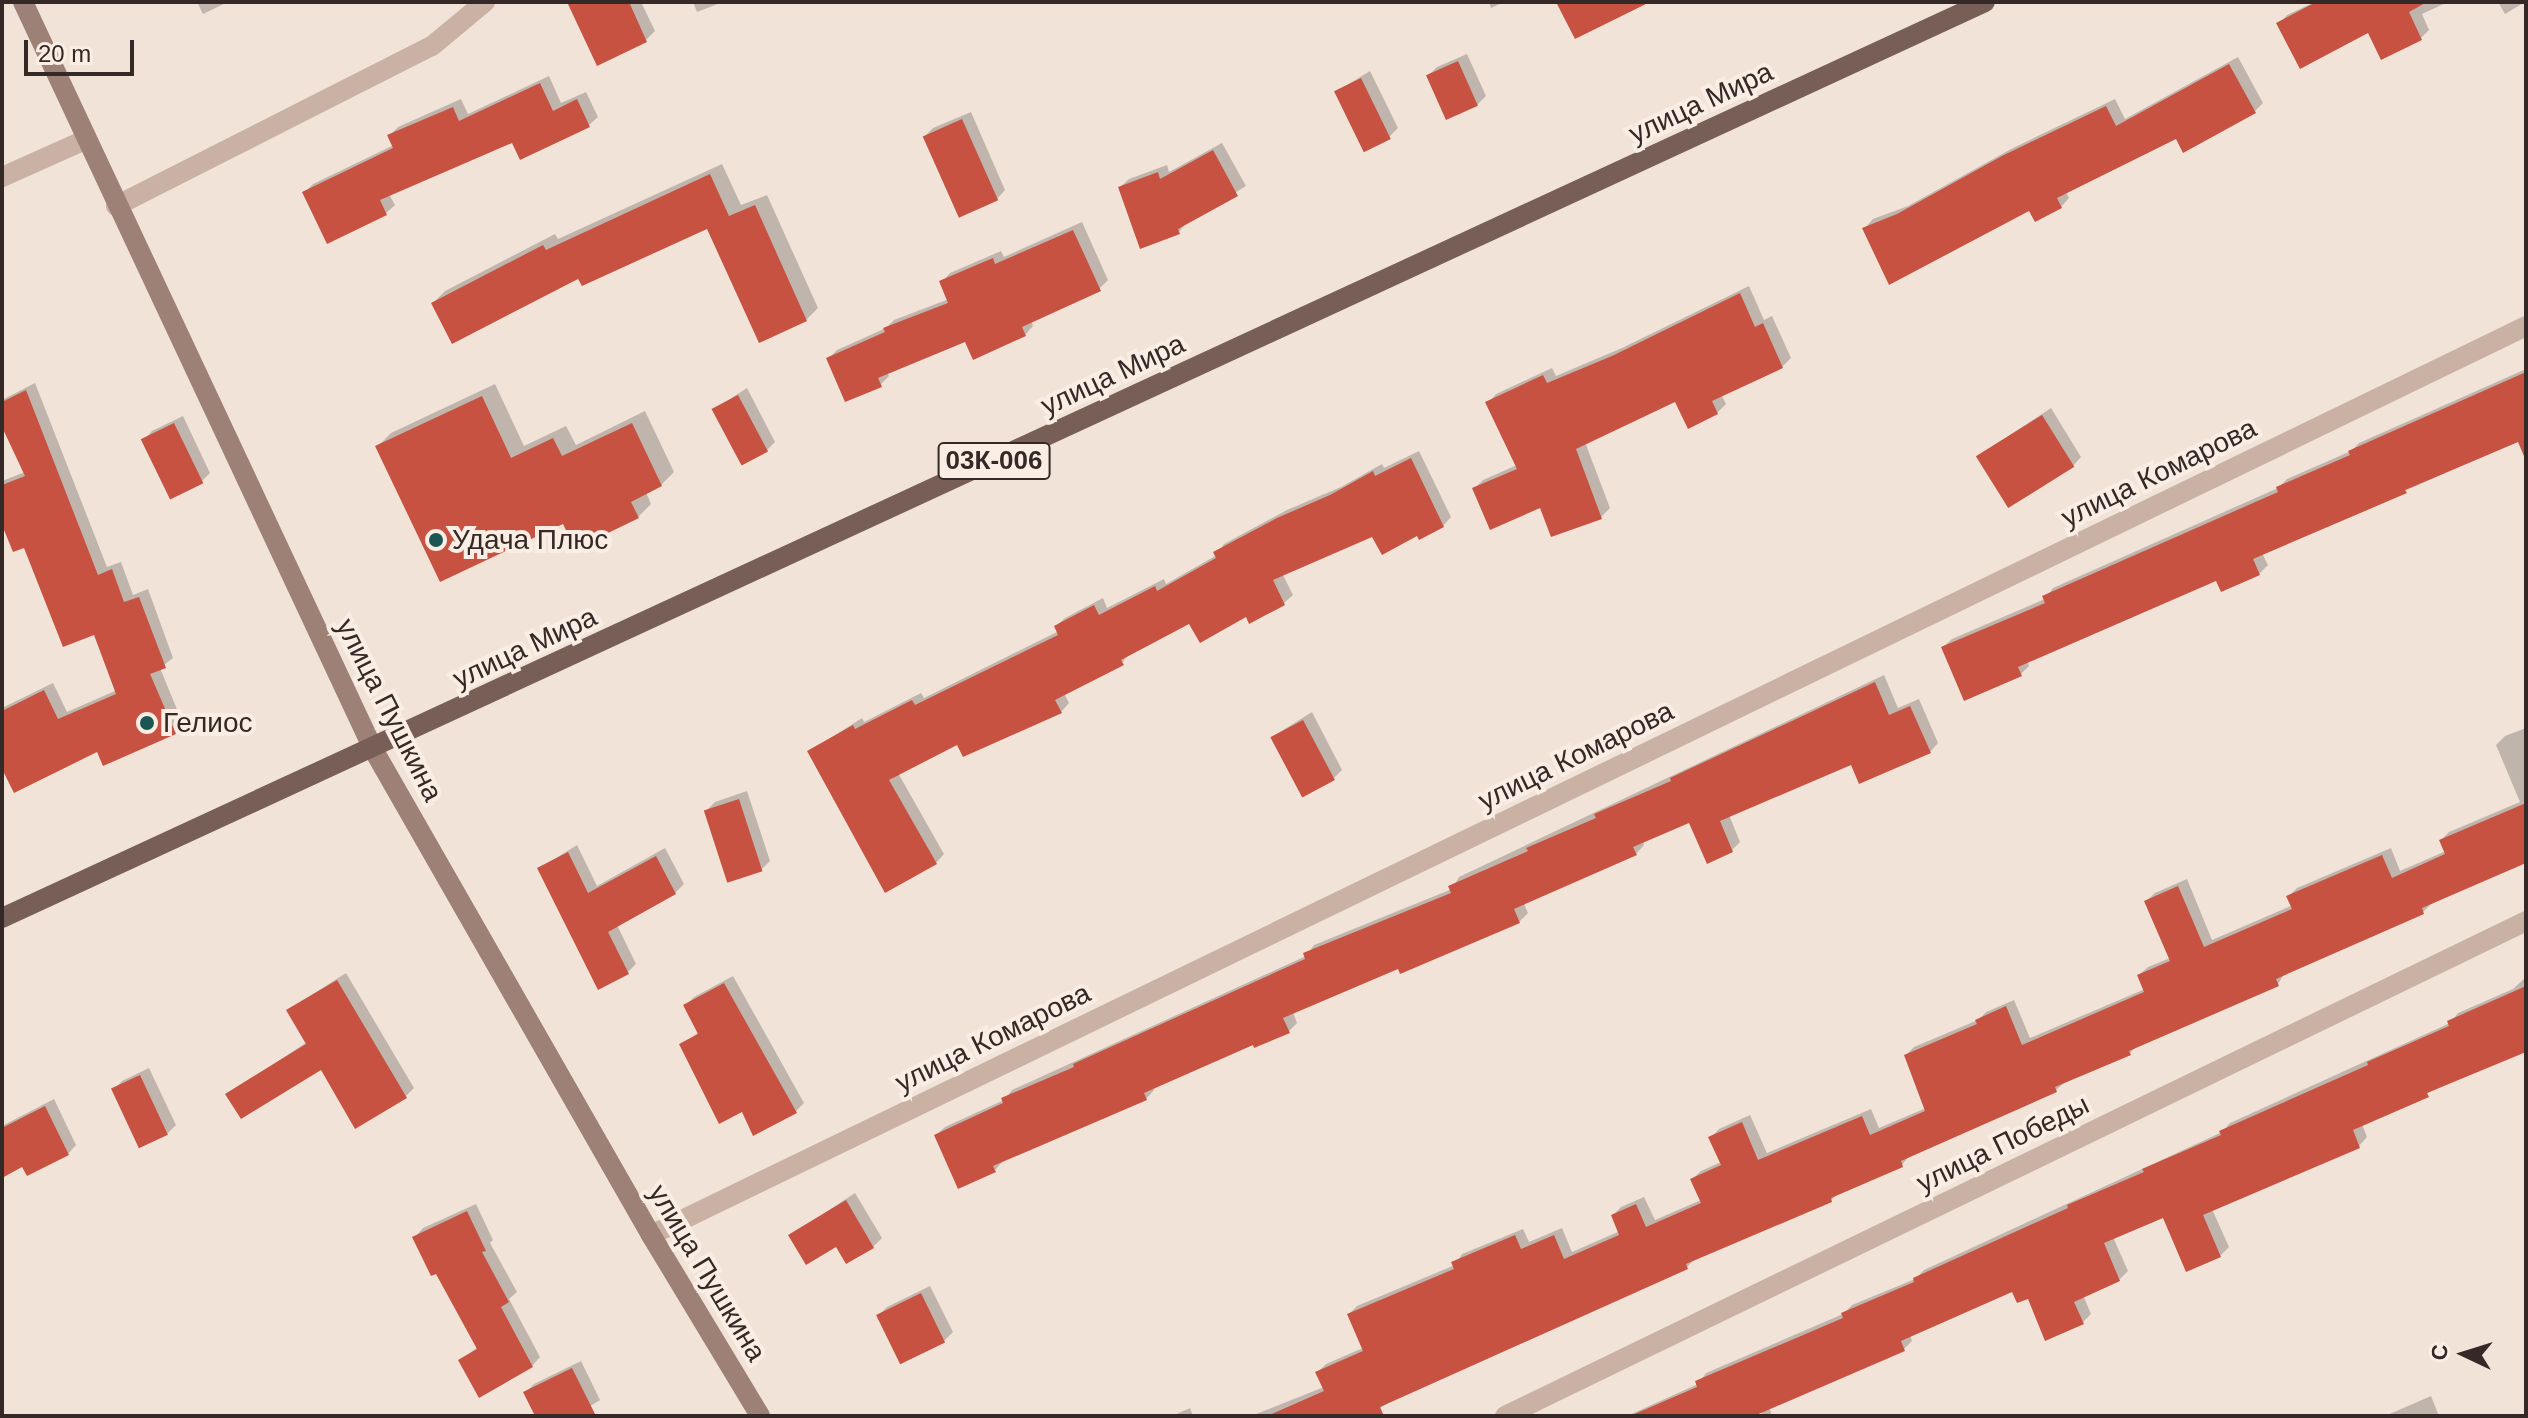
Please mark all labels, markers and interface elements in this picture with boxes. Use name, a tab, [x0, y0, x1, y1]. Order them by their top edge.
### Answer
scale bar	[28, 24, 138, 74]
text: 20 m	[38, 40, 91, 67]
street label: улица Мира	[1624, 55, 1778, 151]
street label: улица Мира	[1036, 327, 1190, 423]
street label: улица Комарова	[2056, 411, 2262, 535]
road number: 03К-006	[936, 439, 1052, 483]
place label: Удача Плюс	[452, 523, 608, 557]
marker: Удача Плюс	[427, 531, 445, 549]
street label: улица Мира	[448, 600, 602, 696]
street label: улица Пушкина	[329, 613, 449, 807]
street label: улица Комарова	[1473, 694, 1679, 818]
place label: Гелиос	[163, 706, 252, 740]
marker: Гелиос	[138, 714, 156, 732]
street label: улица Комарова	[890, 976, 1096, 1100]
street label: улица Победы	[1911, 1088, 2095, 1200]
street label: улица Пушкина	[641, 1179, 773, 1367]
north arrow	[2424, 1314, 2504, 1394]
text: С	[2427, 1344, 2453, 1361]

